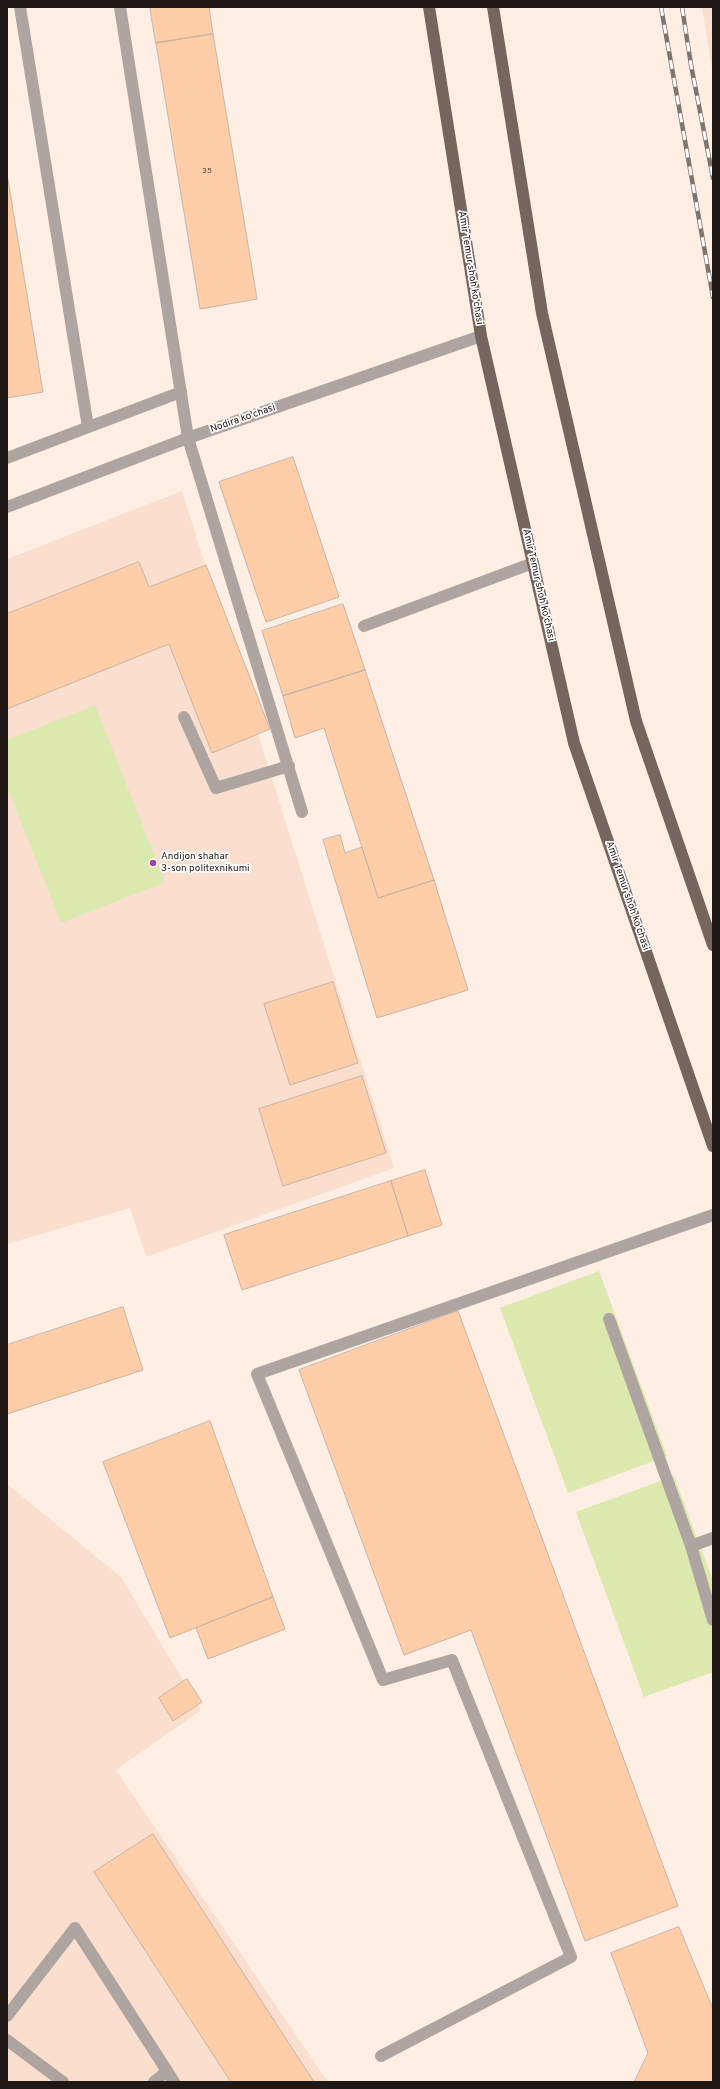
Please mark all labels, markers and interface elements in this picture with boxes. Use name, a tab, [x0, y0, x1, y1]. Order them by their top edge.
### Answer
house number: 35	[202, 166, 212, 176]
street label: Amir Temur shoh ko'chasi	[455, 210, 485, 326]
street label: Nodira ko'chasi	[209, 402, 277, 436]
street label: Amir Temur shoh ko'chasi	[519, 528, 557, 642]
street label: Amir Temur shoh ko'chasi	[603, 840, 651, 952]
place label: Andijon shahar 3-son politexnikumi	[161, 851, 250, 874]
marker: Andijon shahar 3-son politexnikumi	[148, 858, 158, 868]

